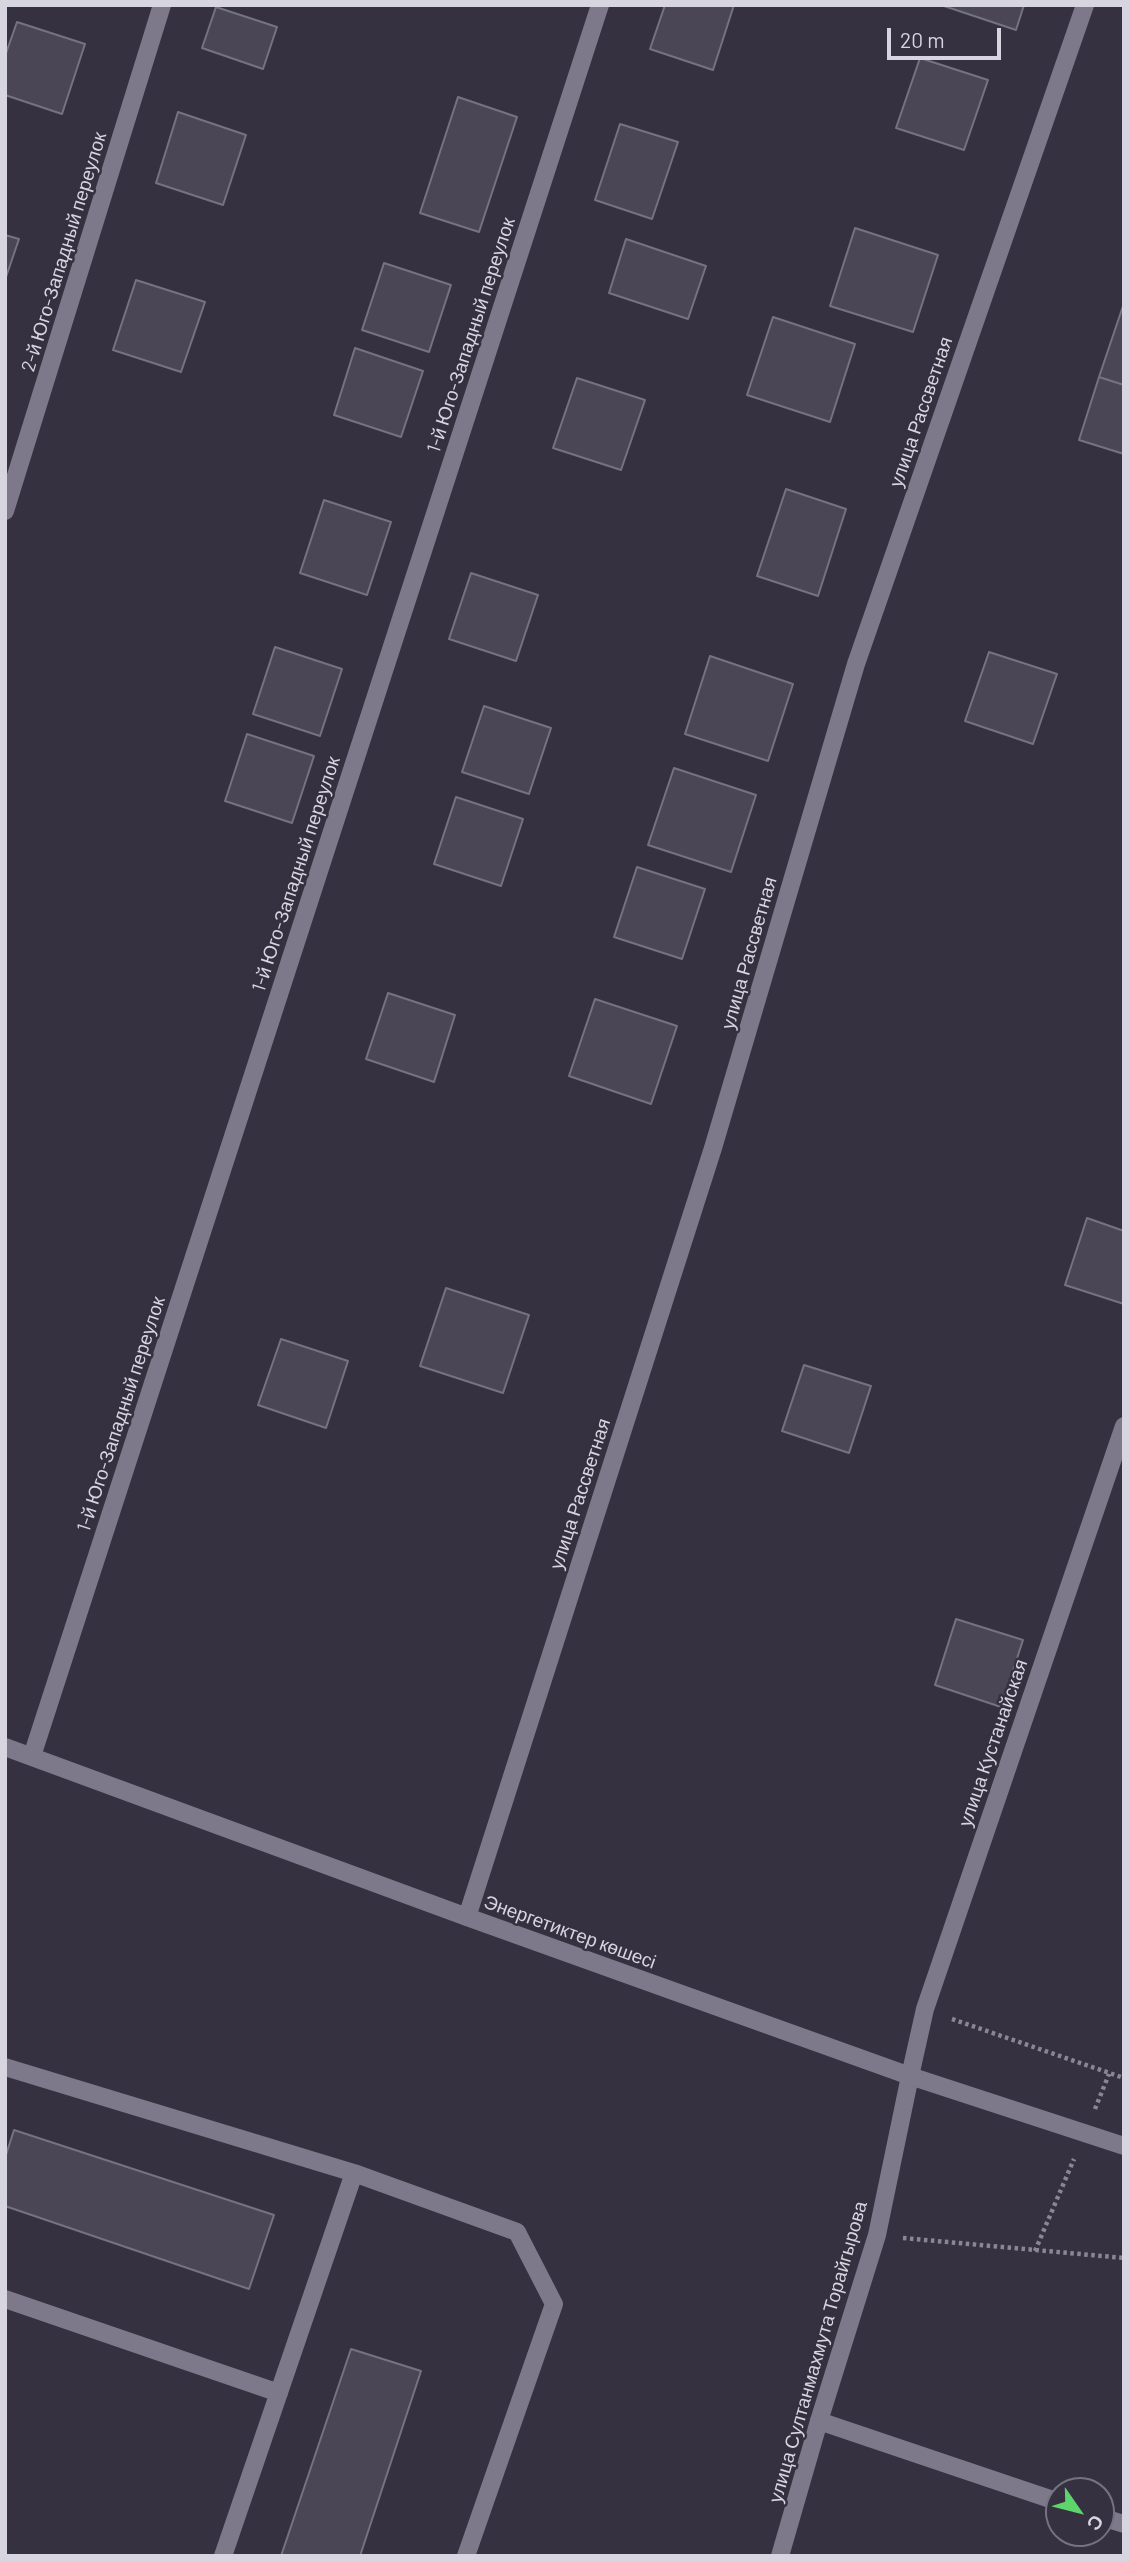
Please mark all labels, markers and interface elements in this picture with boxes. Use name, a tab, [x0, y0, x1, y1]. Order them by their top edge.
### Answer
scale bar	[891, 14, 1005, 58]
text: 20 m	[900, 27, 945, 52]
street label: 2-й Юго-Западный переулок	[17, 129, 111, 375]
street label: 1-й Юго-Западный переулок	[422, 215, 520, 455]
street label: улица Рассветная	[885, 334, 957, 490]
street label: 1-й Юго-Западный переулок	[247, 754, 345, 994]
street label: улица Рассветная	[716, 874, 782, 1032]
street label: 1-й Юго-Западный переулок	[72, 1294, 170, 1534]
street label: улица Рассветная	[545, 1416, 615, 1572]
street label: улица Кустанайская	[954, 1656, 1032, 1830]
street label: Энергетиктер көшесі	[481, 1890, 659, 1974]
street label: улица Султанмахмута Торайгырова	[764, 2199, 872, 2505]
north arrow	[1045, 2477, 1115, 2547]
text: С	[1083, 2511, 1109, 2535]

